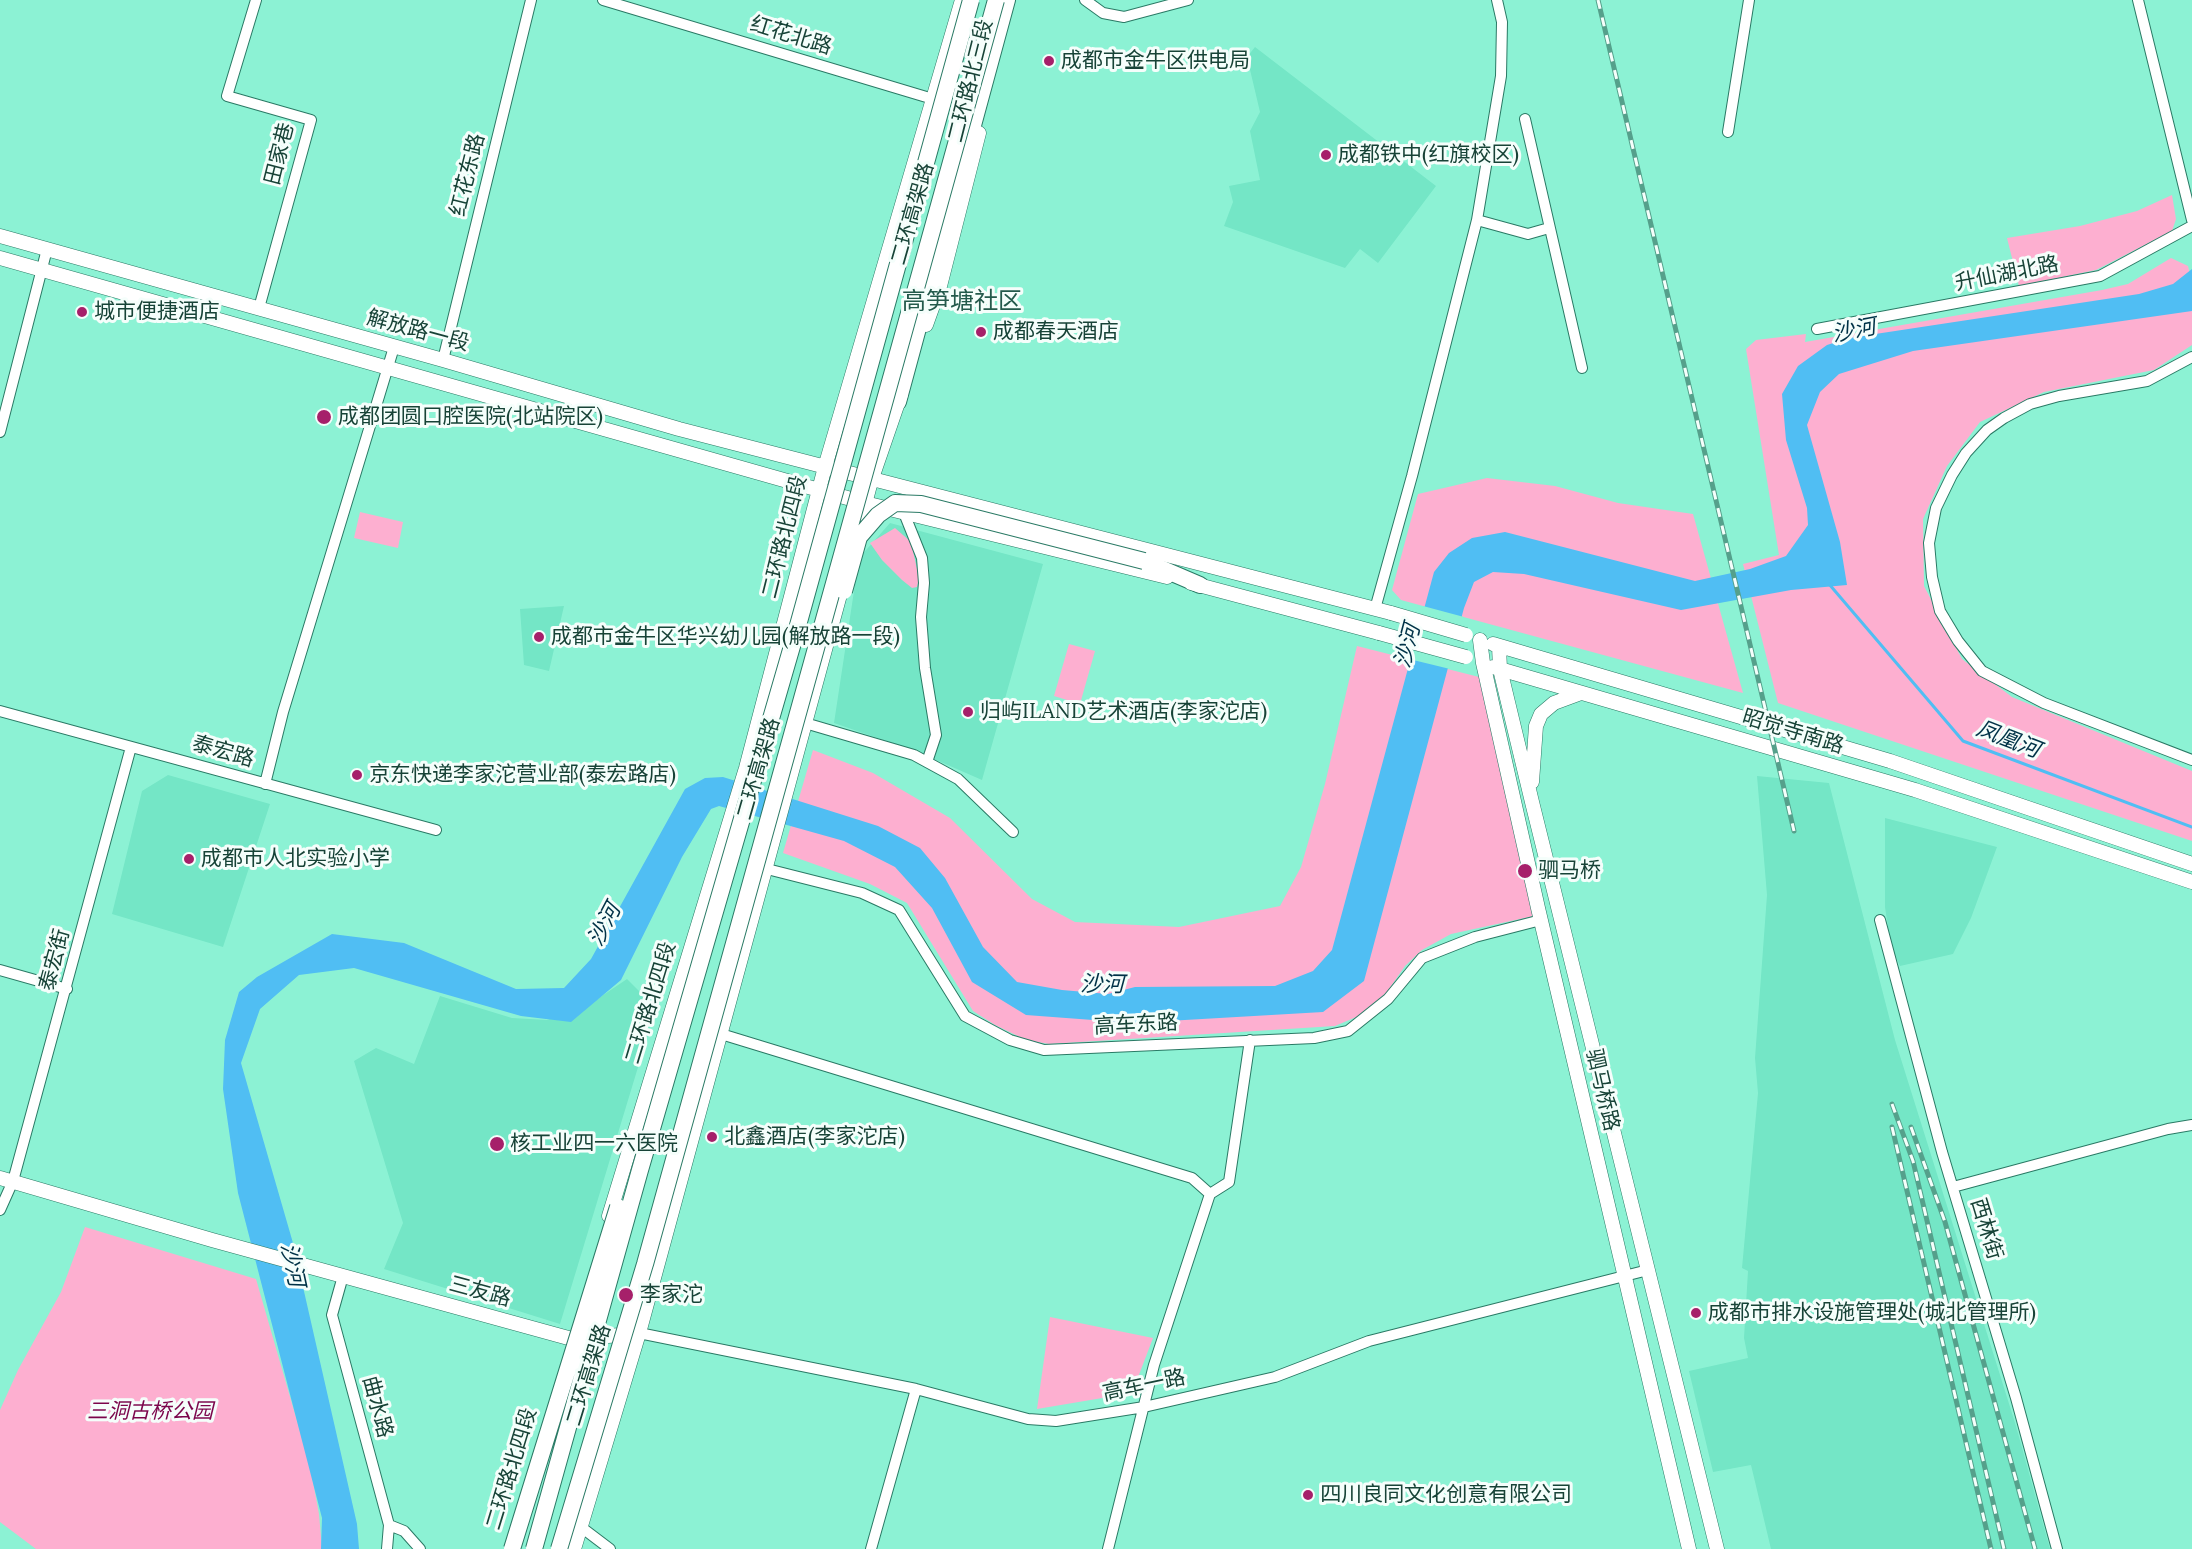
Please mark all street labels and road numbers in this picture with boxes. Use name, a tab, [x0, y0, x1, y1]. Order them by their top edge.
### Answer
street label: 红花北路	[747, 12, 835, 60]
street label: 二环路北三段	[944, 17, 998, 145]
street label: 田家巷	[260, 120, 300, 188]
street label: 红花东路	[446, 131, 490, 219]
street label: 二环高架路	[886, 160, 940, 268]
street label: 升仙湖北路	[1953, 252, 2061, 296]
street label: 解放路一段	[364, 305, 472, 357]
street label: 二环路北四段	[758, 473, 812, 601]
street label: 昭觉寺南路	[1739, 705, 1847, 759]
street label: 二环高架路	[732, 715, 786, 823]
street label: 泰宏路	[189, 731, 257, 773]
street label: 泰宏街	[35, 926, 75, 994]
street label: 二环路北四段	[621, 939, 681, 1067]
street label: 高车东路	[1093, 1010, 1179, 1040]
street label: 驷马桥路	[1580, 1046, 1624, 1134]
street label: 西林街	[1965, 1195, 2007, 1263]
street label: 三友路	[446, 1272, 514, 1312]
street label: 二环高架路	[562, 1321, 616, 1429]
street label: 高车一路	[1100, 1365, 1188, 1407]
street label: 曲水路	[357, 1373, 397, 1441]
street label: 二环路北四段	[482, 1405, 542, 1533]

